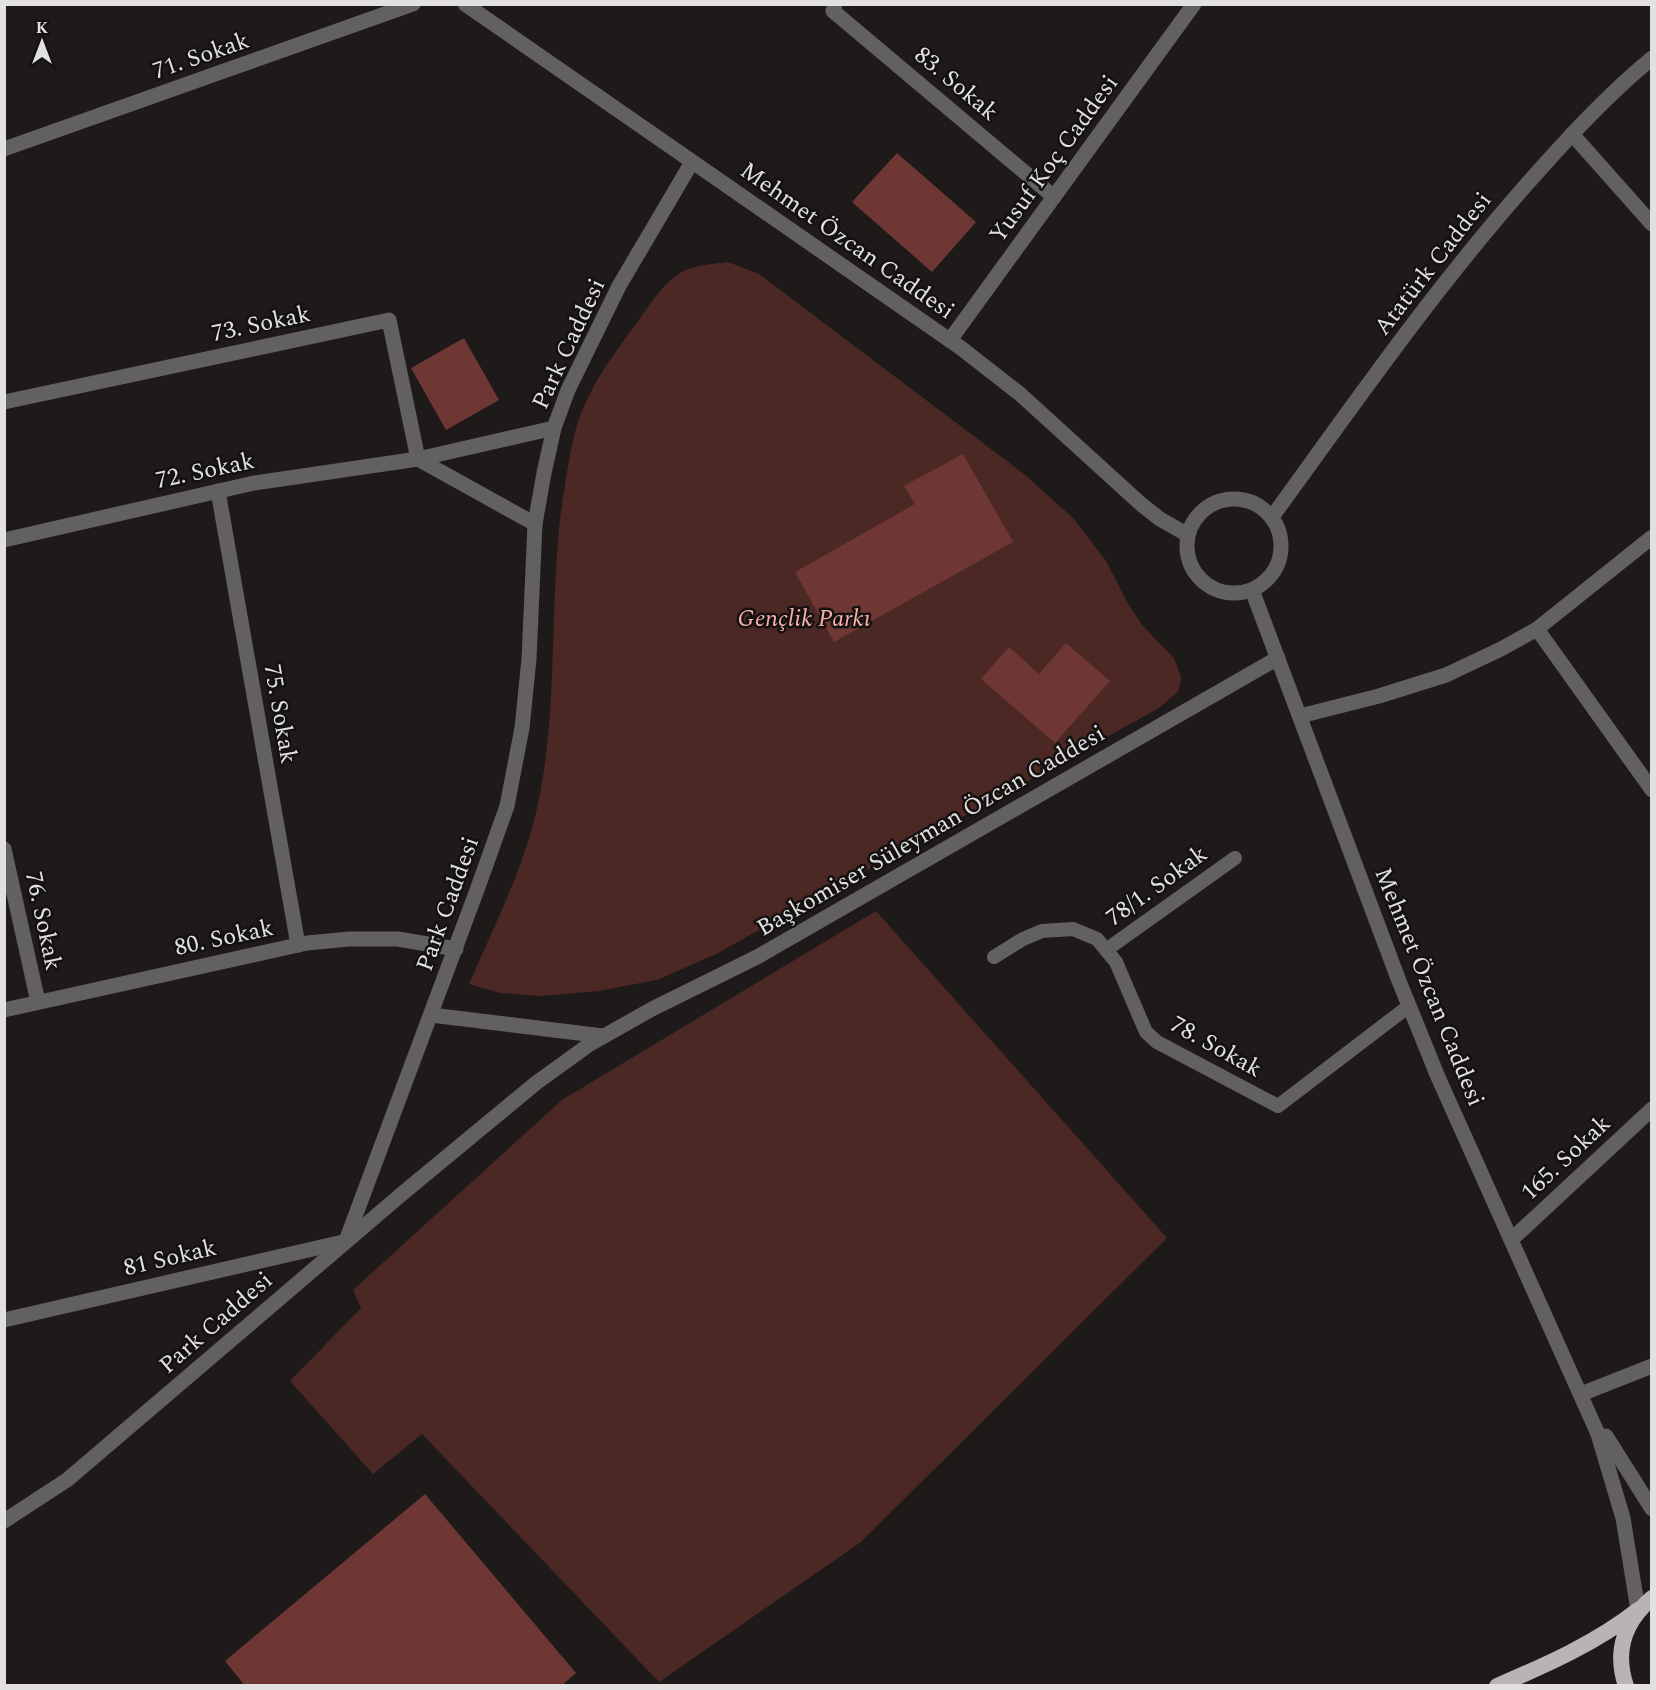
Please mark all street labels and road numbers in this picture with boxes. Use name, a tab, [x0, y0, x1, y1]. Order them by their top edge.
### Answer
street label: 71. Sokak	[148, 23, 254, 89]
street label: 83. Sokak	[906, 38, 1006, 130]
street label: Yusuf Koç Caddesi	[981, 67, 1127, 251]
street label: Mehmet Özcan Caddesi	[732, 153, 962, 329]
street label: Atatürk Caddesi	[1365, 184, 1501, 344]
street label: Park Caddesi	[523, 273, 615, 415]
street label: 73. Sokak	[208, 296, 314, 352]
street label: 72. Sokak	[152, 443, 258, 499]
street label: 75. Sokak	[254, 662, 306, 766]
street label: Başkomiser Süleyman Özcan Caddesi	[750, 716, 1112, 946]
street label: Park Caddesi	[407, 832, 489, 976]
street label: 78/1. Sokak	[1099, 837, 1215, 935]
street label: Mehmet Özcan Caddesi	[1365, 862, 1493, 1112]
street label: 76. Sokak	[15, 868, 71, 974]
street label: 80. Sokak	[171, 910, 277, 966]
street label: 78. Sokak	[1163, 1007, 1269, 1087]
street label: 165. Sokak	[1513, 1107, 1619, 1209]
street label: 81 Sokak	[120, 1230, 220, 1286]
street label: Park Caddesi	[151, 1263, 281, 1383]

